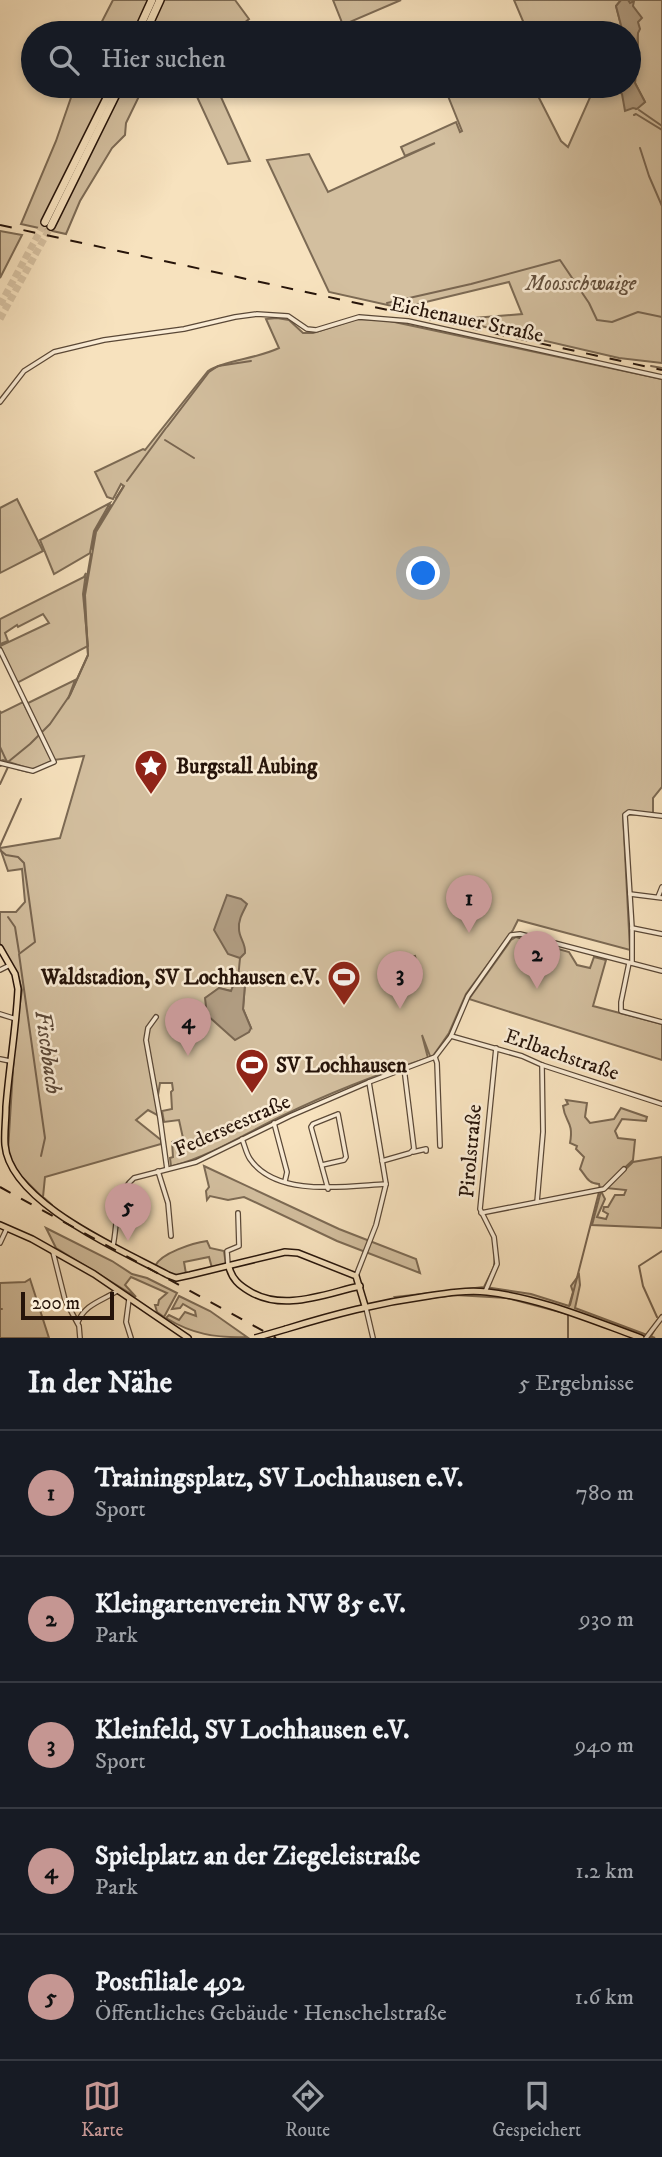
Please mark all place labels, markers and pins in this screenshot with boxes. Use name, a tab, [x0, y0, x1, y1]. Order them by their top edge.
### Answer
place icon: Burgstall Aubing	[132, 747, 170, 796]
place label: Burgstall Aubing	[176, 754, 318, 780]
pin: 1	[446, 875, 492, 933]
pin: 2	[514, 931, 560, 989]
pin: 3	[377, 951, 423, 1009]
sports icon: Waldstadion, SV Lochhausen e.V.	[325, 958, 363, 1007]
place label: Waldstadion, SV Lochhausen e.V.	[40, 965, 320, 991]
pin: 4	[165, 998, 211, 1056]
sports icon: SV Lochhausen	[233, 1046, 271, 1095]
place label: SV Lochhausen	[276, 1053, 408, 1079]
pin: 5	[105, 1183, 151, 1241]

